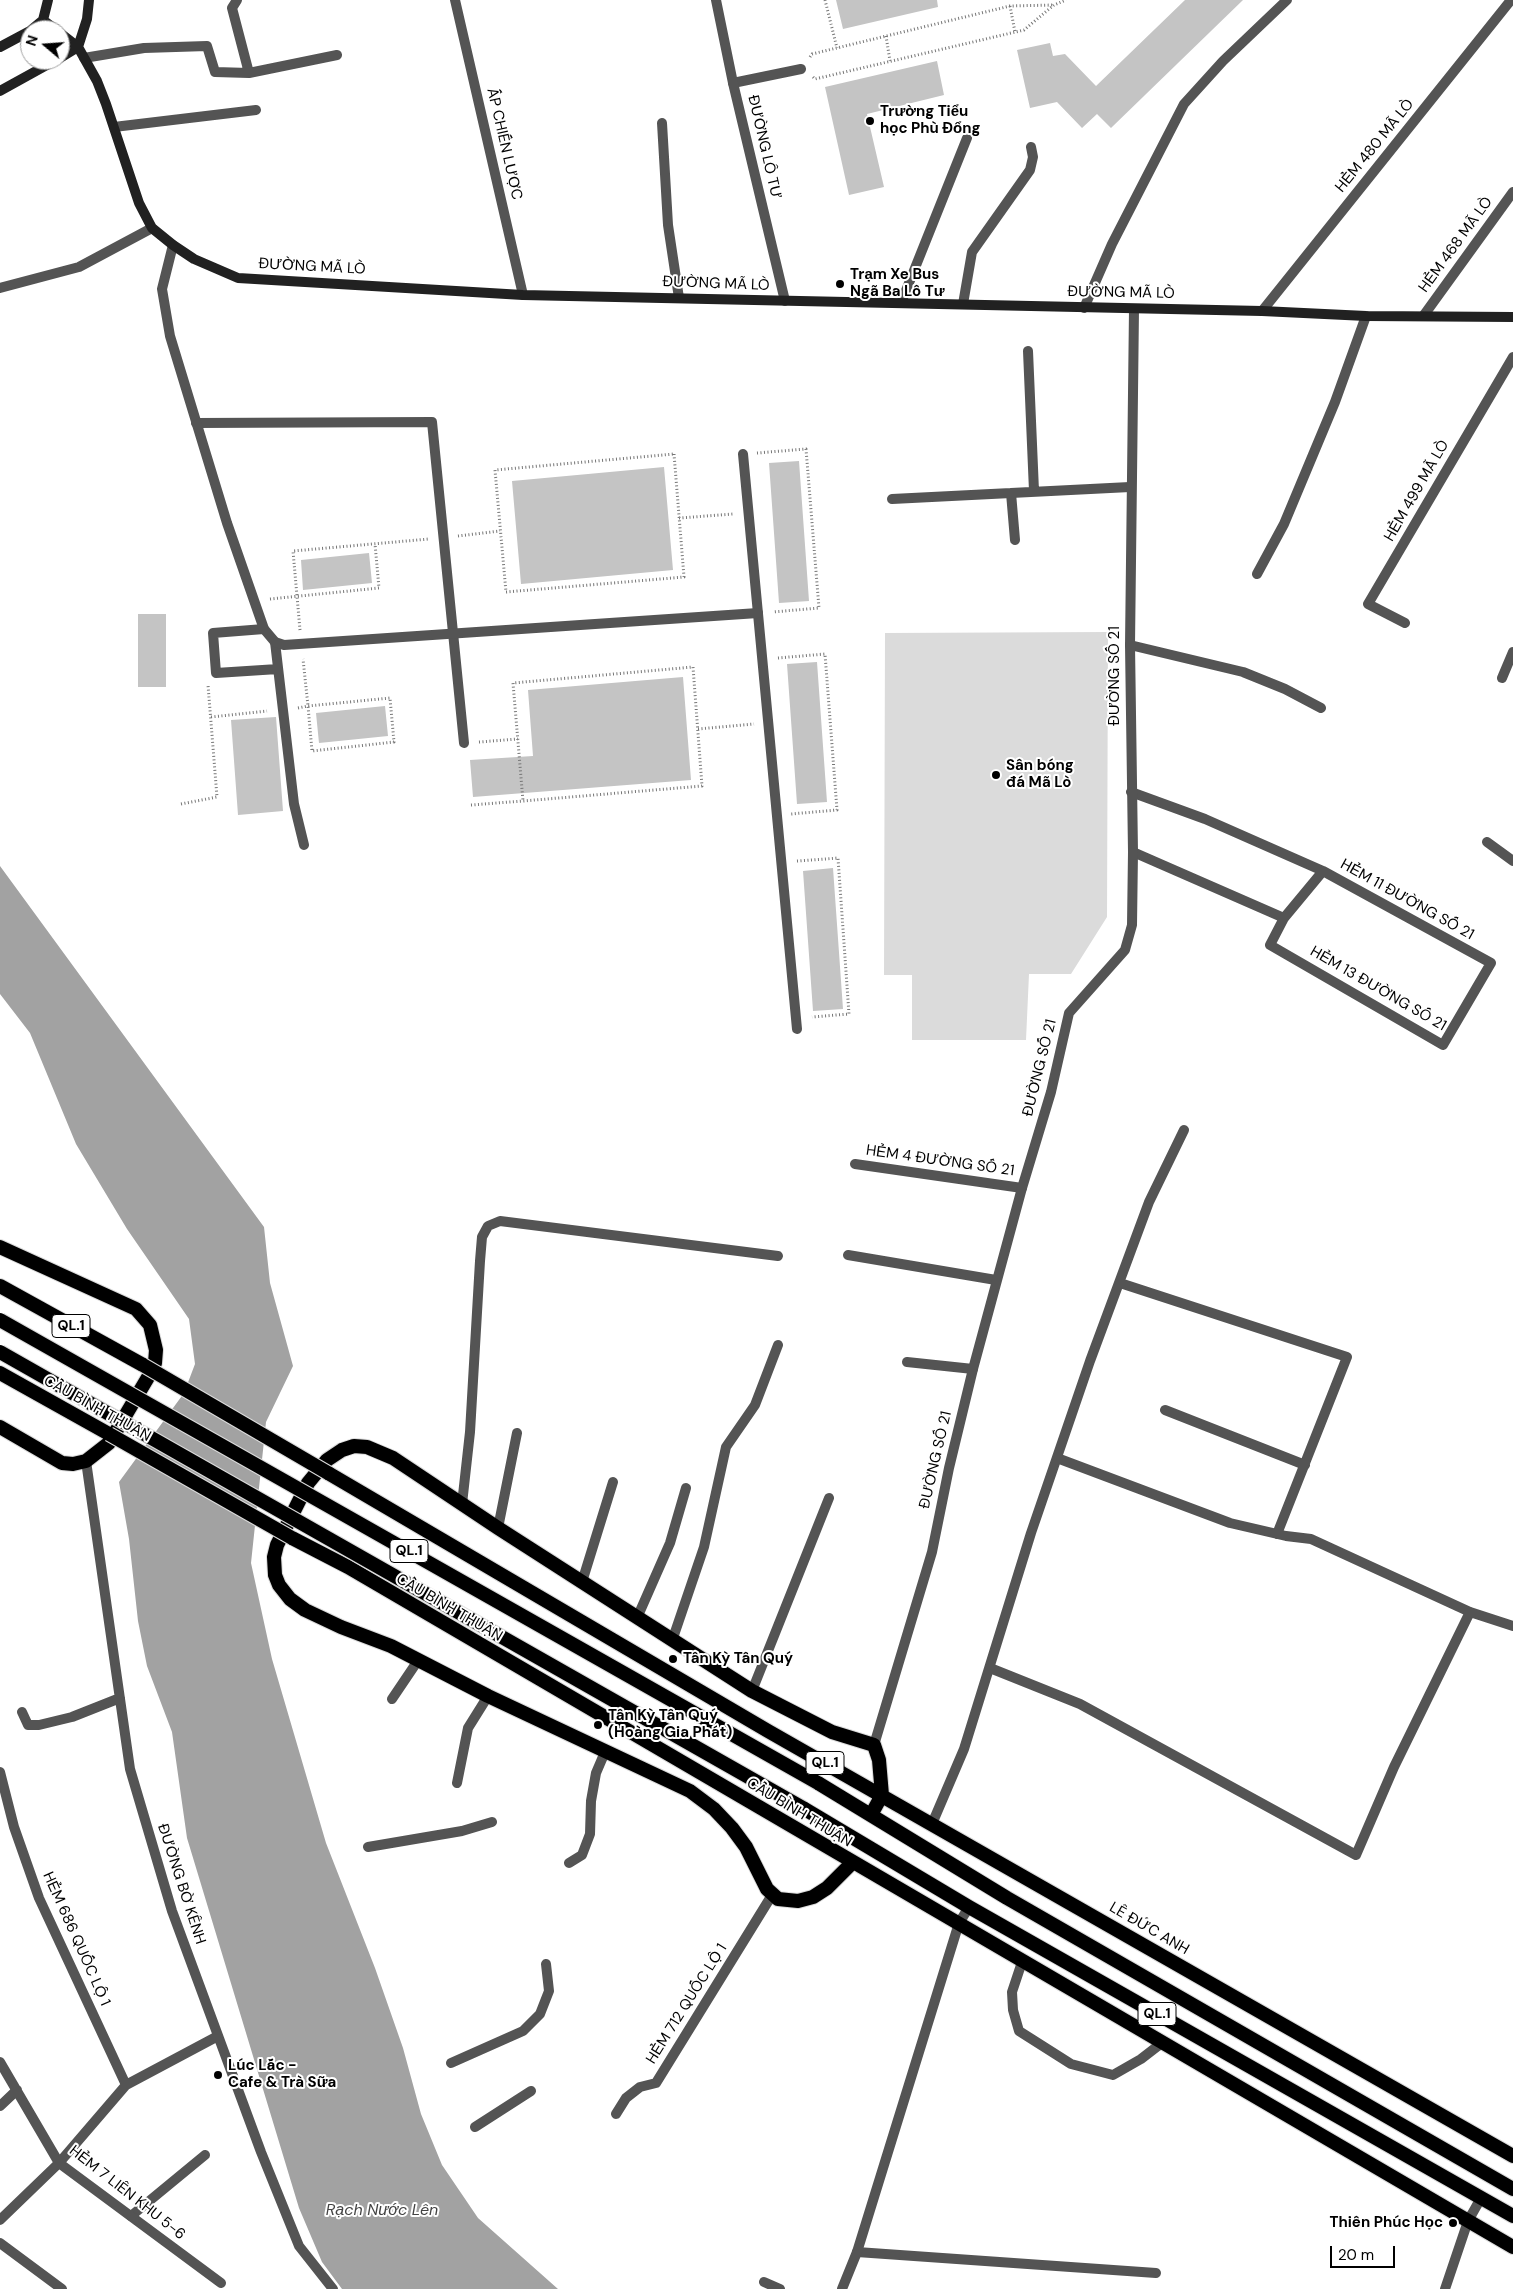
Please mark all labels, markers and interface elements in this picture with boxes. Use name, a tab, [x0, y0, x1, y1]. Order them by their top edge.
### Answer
north arrow	[20, 20, 70, 70]
text: N	[22, 33, 42, 48]
street label: ẤP CHIẾN LƯỢC	[482, 86, 526, 202]
street label: ĐƯỜNG LÔ TƯ	[743, 93, 785, 201]
street label: HẺM 480 MÃ LÒ	[1332, 96, 1418, 196]
place label: Trường Tiểu học Phù Đổng	[880, 103, 980, 138]
marker: Trường Tiểu học Phù Đổng	[864, 115, 876, 127]
street label: HẺM 468 MÃ LÒ	[1415, 194, 1497, 296]
street label: ĐƯỜNG MÃ LÒ	[258, 255, 366, 279]
place label: Trạm Xe Bus Ngã Ba Lô Tư	[850, 266, 945, 301]
street label: ĐƯỜNG MÃ LÒ	[662, 273, 770, 295]
marker: Trạm Xe Bus Ngã Ba Lô Tư	[834, 278, 846, 290]
street label: ĐƯỜNG MÃ LÒ	[1067, 283, 1175, 303]
street label: HẺM 499 MÃ LÒ	[1381, 437, 1453, 545]
street label: ĐƯỜNG SỐ 21	[1106, 626, 1124, 726]
place label: Sân bóng đá Mã Lò	[1006, 757, 1074, 792]
marker: Sân bóng đá Mã Lò	[990, 769, 1002, 781]
street label: HẺM 11 ĐƯỜNG SỐ 21	[1337, 856, 1477, 944]
street label: HẺM 13 ĐƯỜNG SỐ 21	[1307, 943, 1449, 1035]
street label: ĐƯỜNG SỐ 21	[1019, 1017, 1061, 1119]
street label: HẺM 4 ĐƯỜNG SỐ 21	[865, 1142, 1015, 1180]
road number: QL.1	[52, 1314, 90, 1338]
street label: CẦU BÌNH THUẬN	[40, 1372, 154, 1446]
street label: ĐƯỜNG SỐ 21	[916, 1409, 956, 1511]
road number: QL.1	[390, 1540, 428, 1562]
street label: CẦU BÌNH THUẬN	[393, 1570, 505, 1646]
place label: Tân Kỳ Tân Quý	[683, 1650, 793, 1668]
marker: Tân Kỳ Tân Quý	[667, 1653, 679, 1665]
place label: Tân Kỳ Tân Quý (Hoàng Gia Phát)	[608, 1707, 732, 1742]
marker: Tân Kỳ Tân Quý (Hoàng Gia Phát)	[592, 1719, 604, 1731]
road number: QL.1	[806, 1752, 844, 1775]
street label: CẦU BÌNH THUẬN	[743, 1774, 855, 1852]
street label: ĐƯỜNG BỜ KÊNH	[153, 1821, 209, 1947]
street label: HẺM 686 QUỐC LỘ 1	[38, 1869, 114, 2009]
street label: LÊ ĐỨC ANH	[1106, 1899, 1192, 1959]
street label: HẺM 712 QUỐC LỘ 1	[643, 1941, 731, 2067]
road number: QL.1	[1138, 2002, 1176, 2026]
place label: Lúc Lắc - Cafe & Trà Sữa	[228, 2057, 336, 2092]
marker: Lúc Lắc - Cafe & Trà Sữa	[212, 2069, 224, 2081]
street label: HẺM 7 LIÊN KHU 5-6	[65, 2142, 189, 2244]
water label: Rạch Nước Lên	[326, 2201, 438, 2221]
place label: Thiên Phúc Học	[1330, 2214, 1443, 2232]
marker: Thiên Phúc Học	[1447, 2217, 1459, 2229]
scale bar	[1333, 2236, 1398, 2268]
text: 20 m	[1338, 2245, 1374, 2265]

